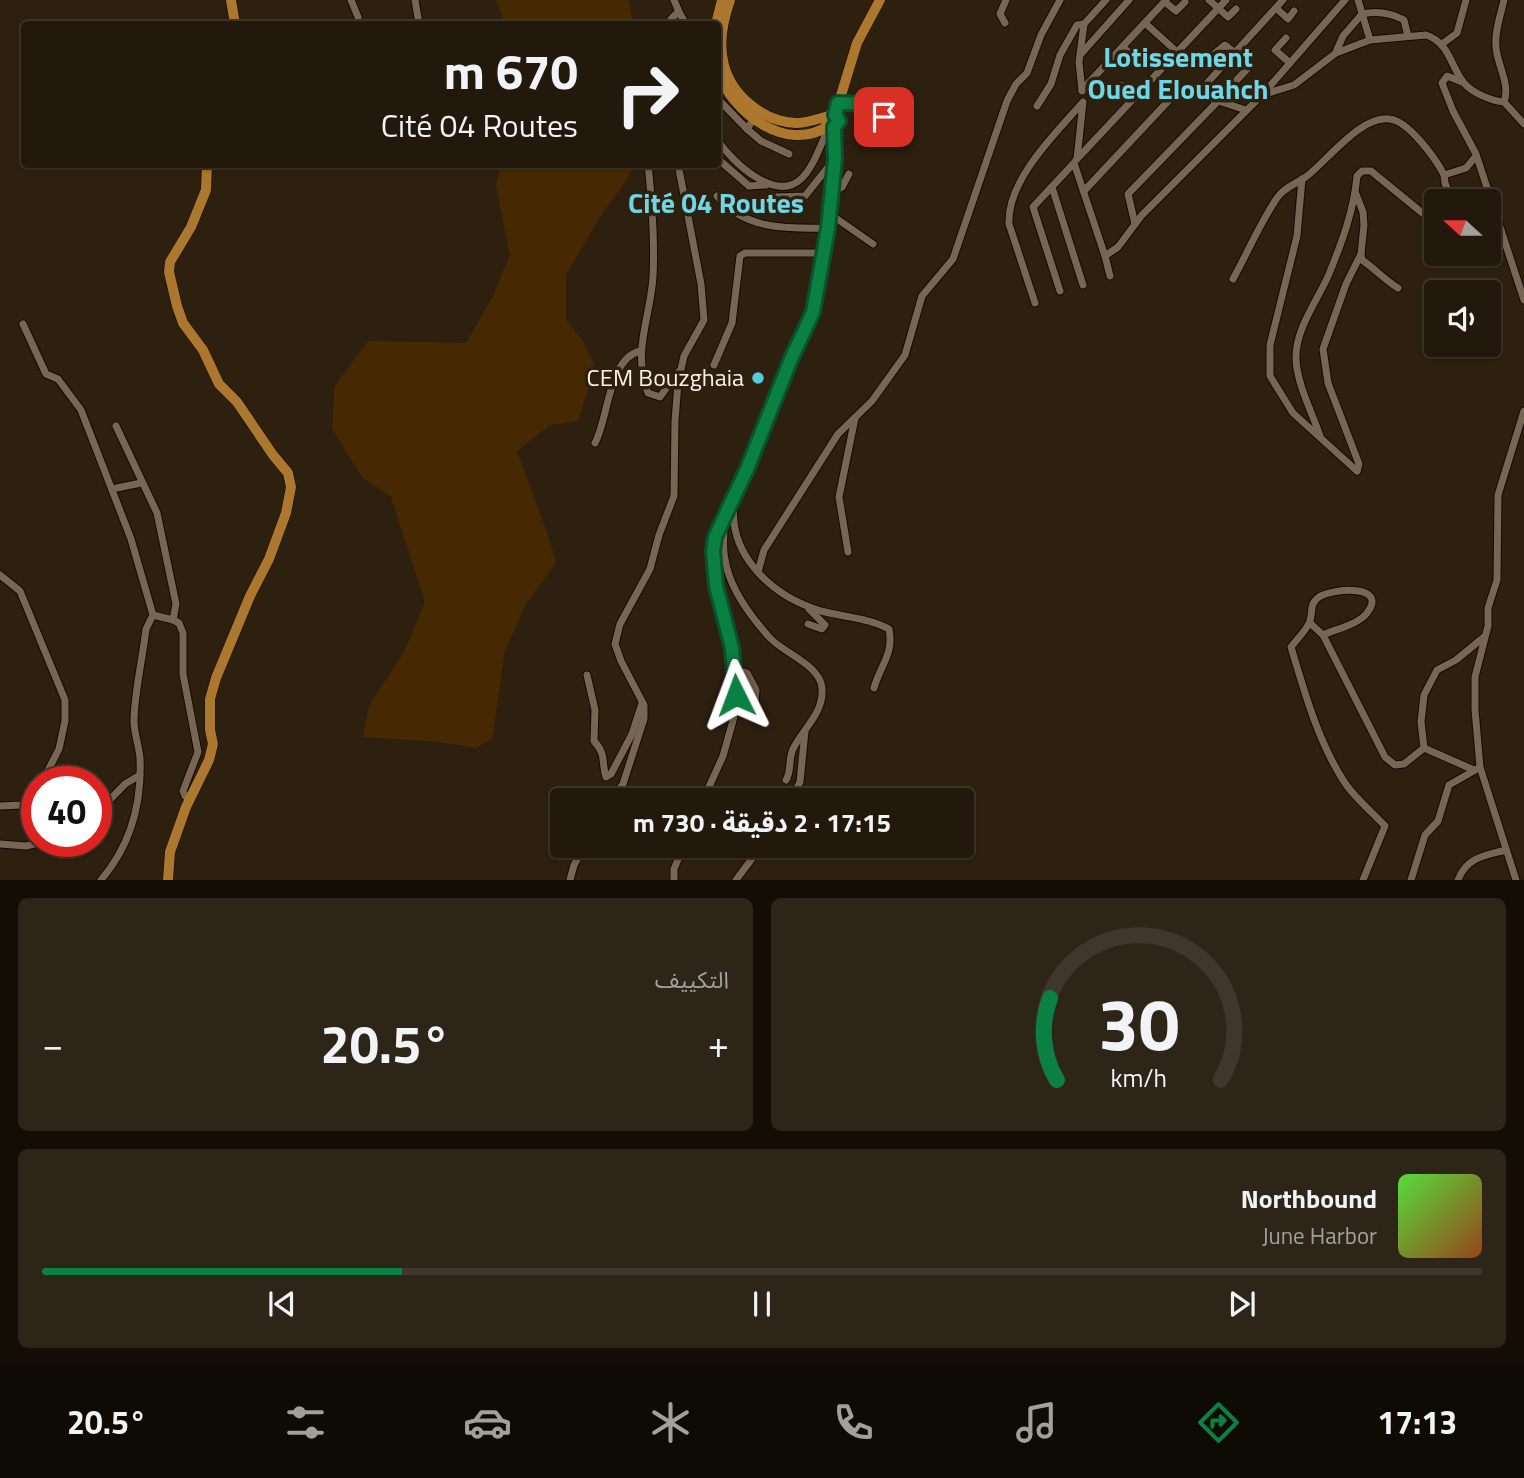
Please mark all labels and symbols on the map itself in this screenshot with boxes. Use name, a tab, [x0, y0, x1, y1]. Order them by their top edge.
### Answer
district label: Lotissement Oued Elouahch	[1088, 35, 1268, 110]
pin	[854, 87, 914, 147]
district label: Cité 04 Routes	[628, 181, 804, 224]
north arrow	[1424, 189, 1502, 266]
place label: CEM Bouzghaia	[587, 359, 744, 395]
marker: CEM Bouzghaia	[750, 370, 766, 386]
position arrow	[699, 658, 773, 732]
speed limit sign: 40	[21, 766, 112, 857]

